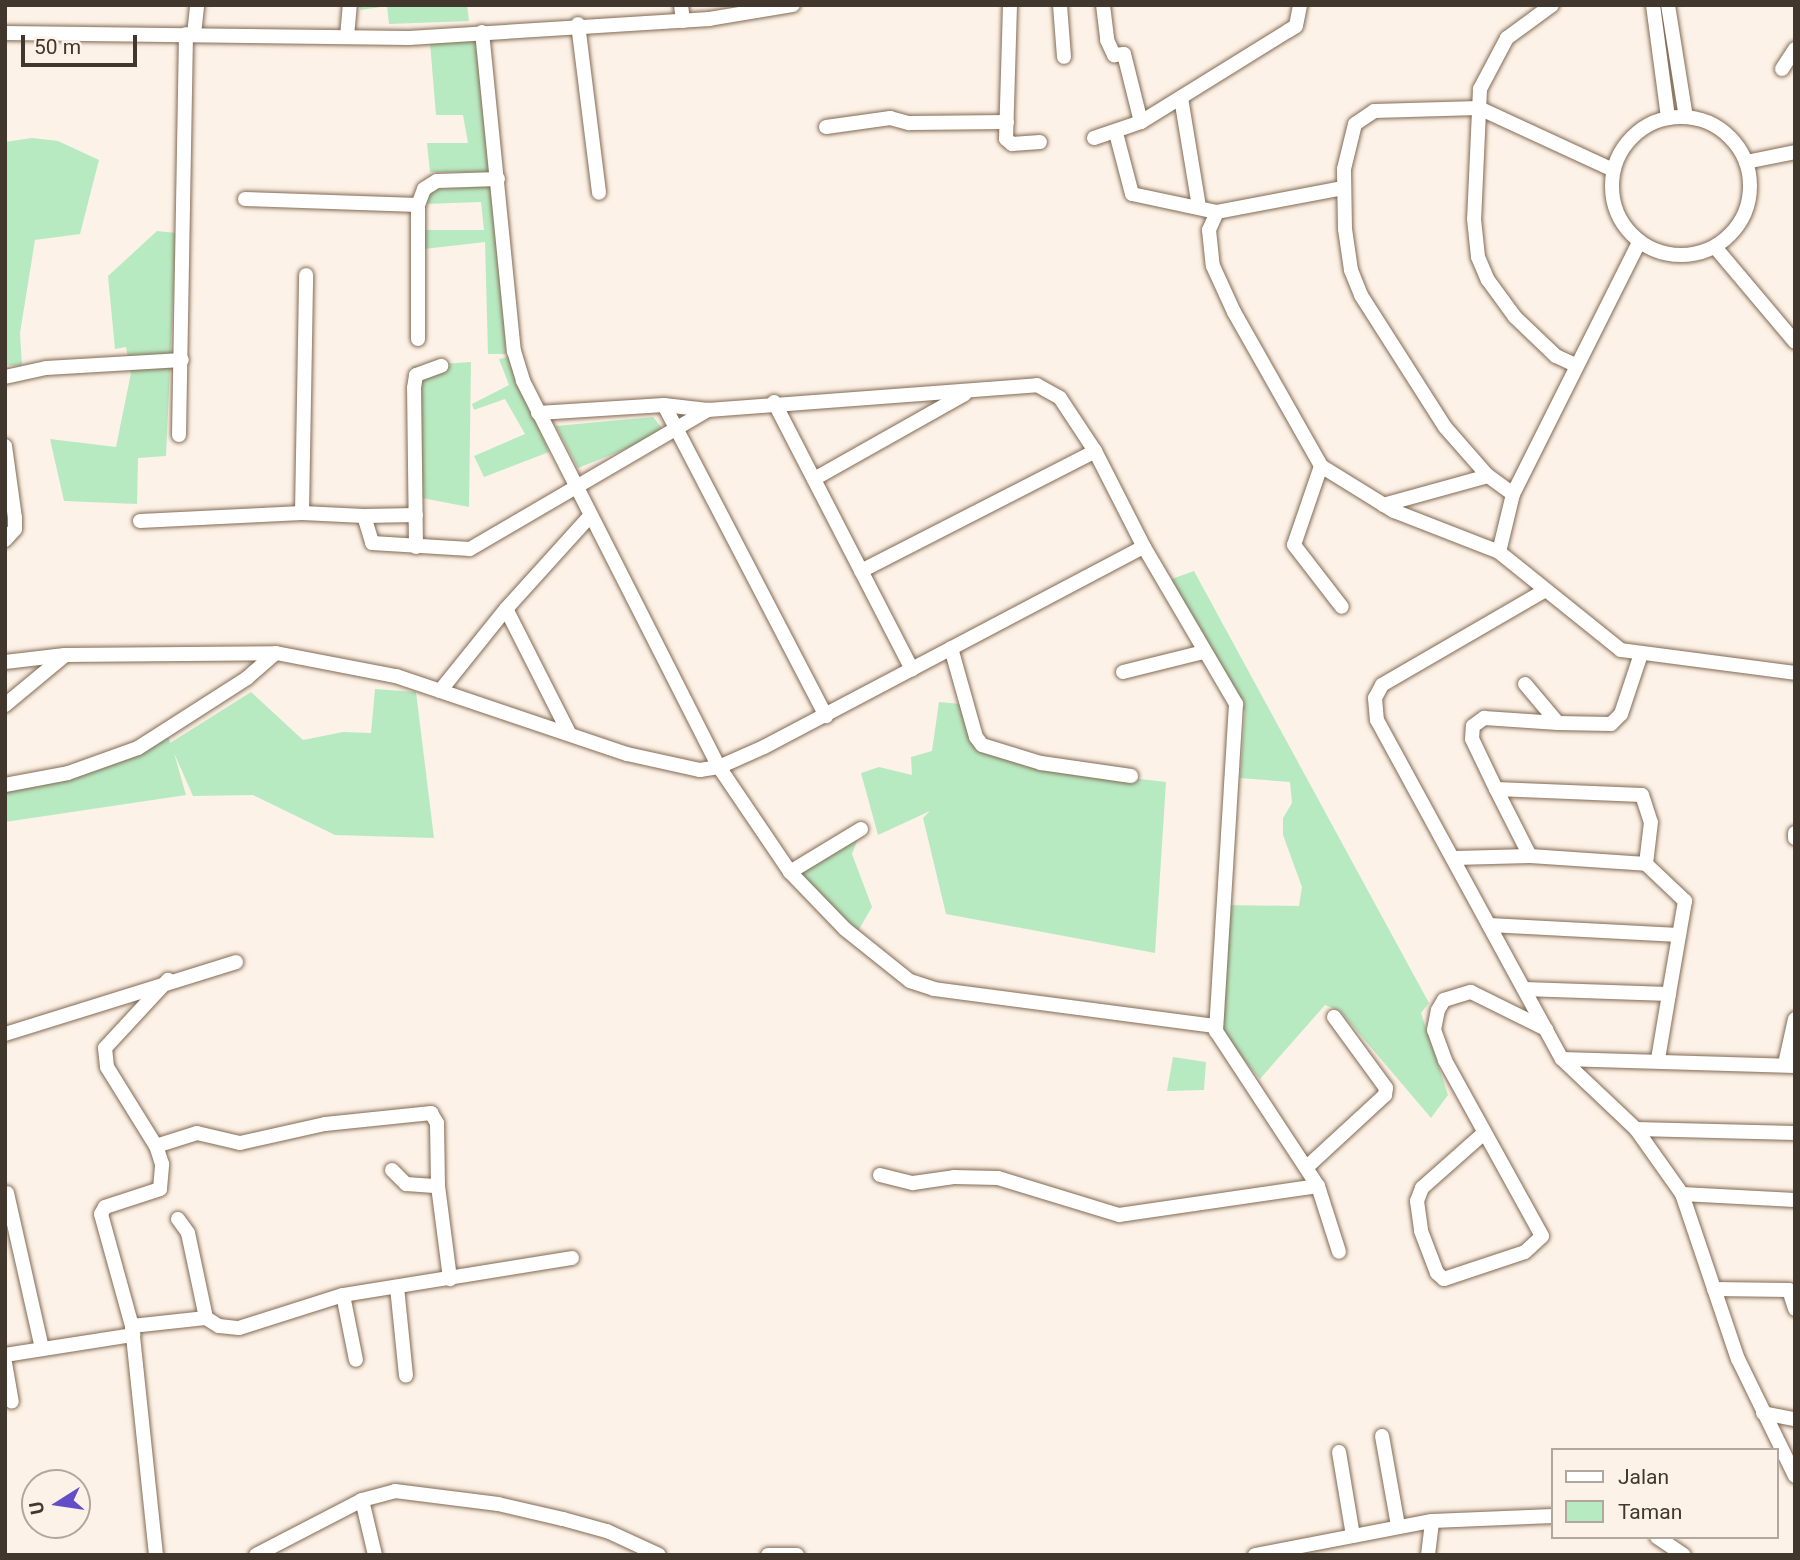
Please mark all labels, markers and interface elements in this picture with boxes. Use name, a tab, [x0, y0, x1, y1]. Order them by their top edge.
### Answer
scale bar	[24, 21, 140, 65]
text: 50 m	[34, 35, 81, 59]
legend	[1552, 1448, 1779, 1539]
text: Jalan	[1618, 1465, 1669, 1489]
north arrow	[21, 1469, 91, 1539]
text: U	[24, 1500, 49, 1517]
text: Taman	[1618, 1500, 1682, 1524]

